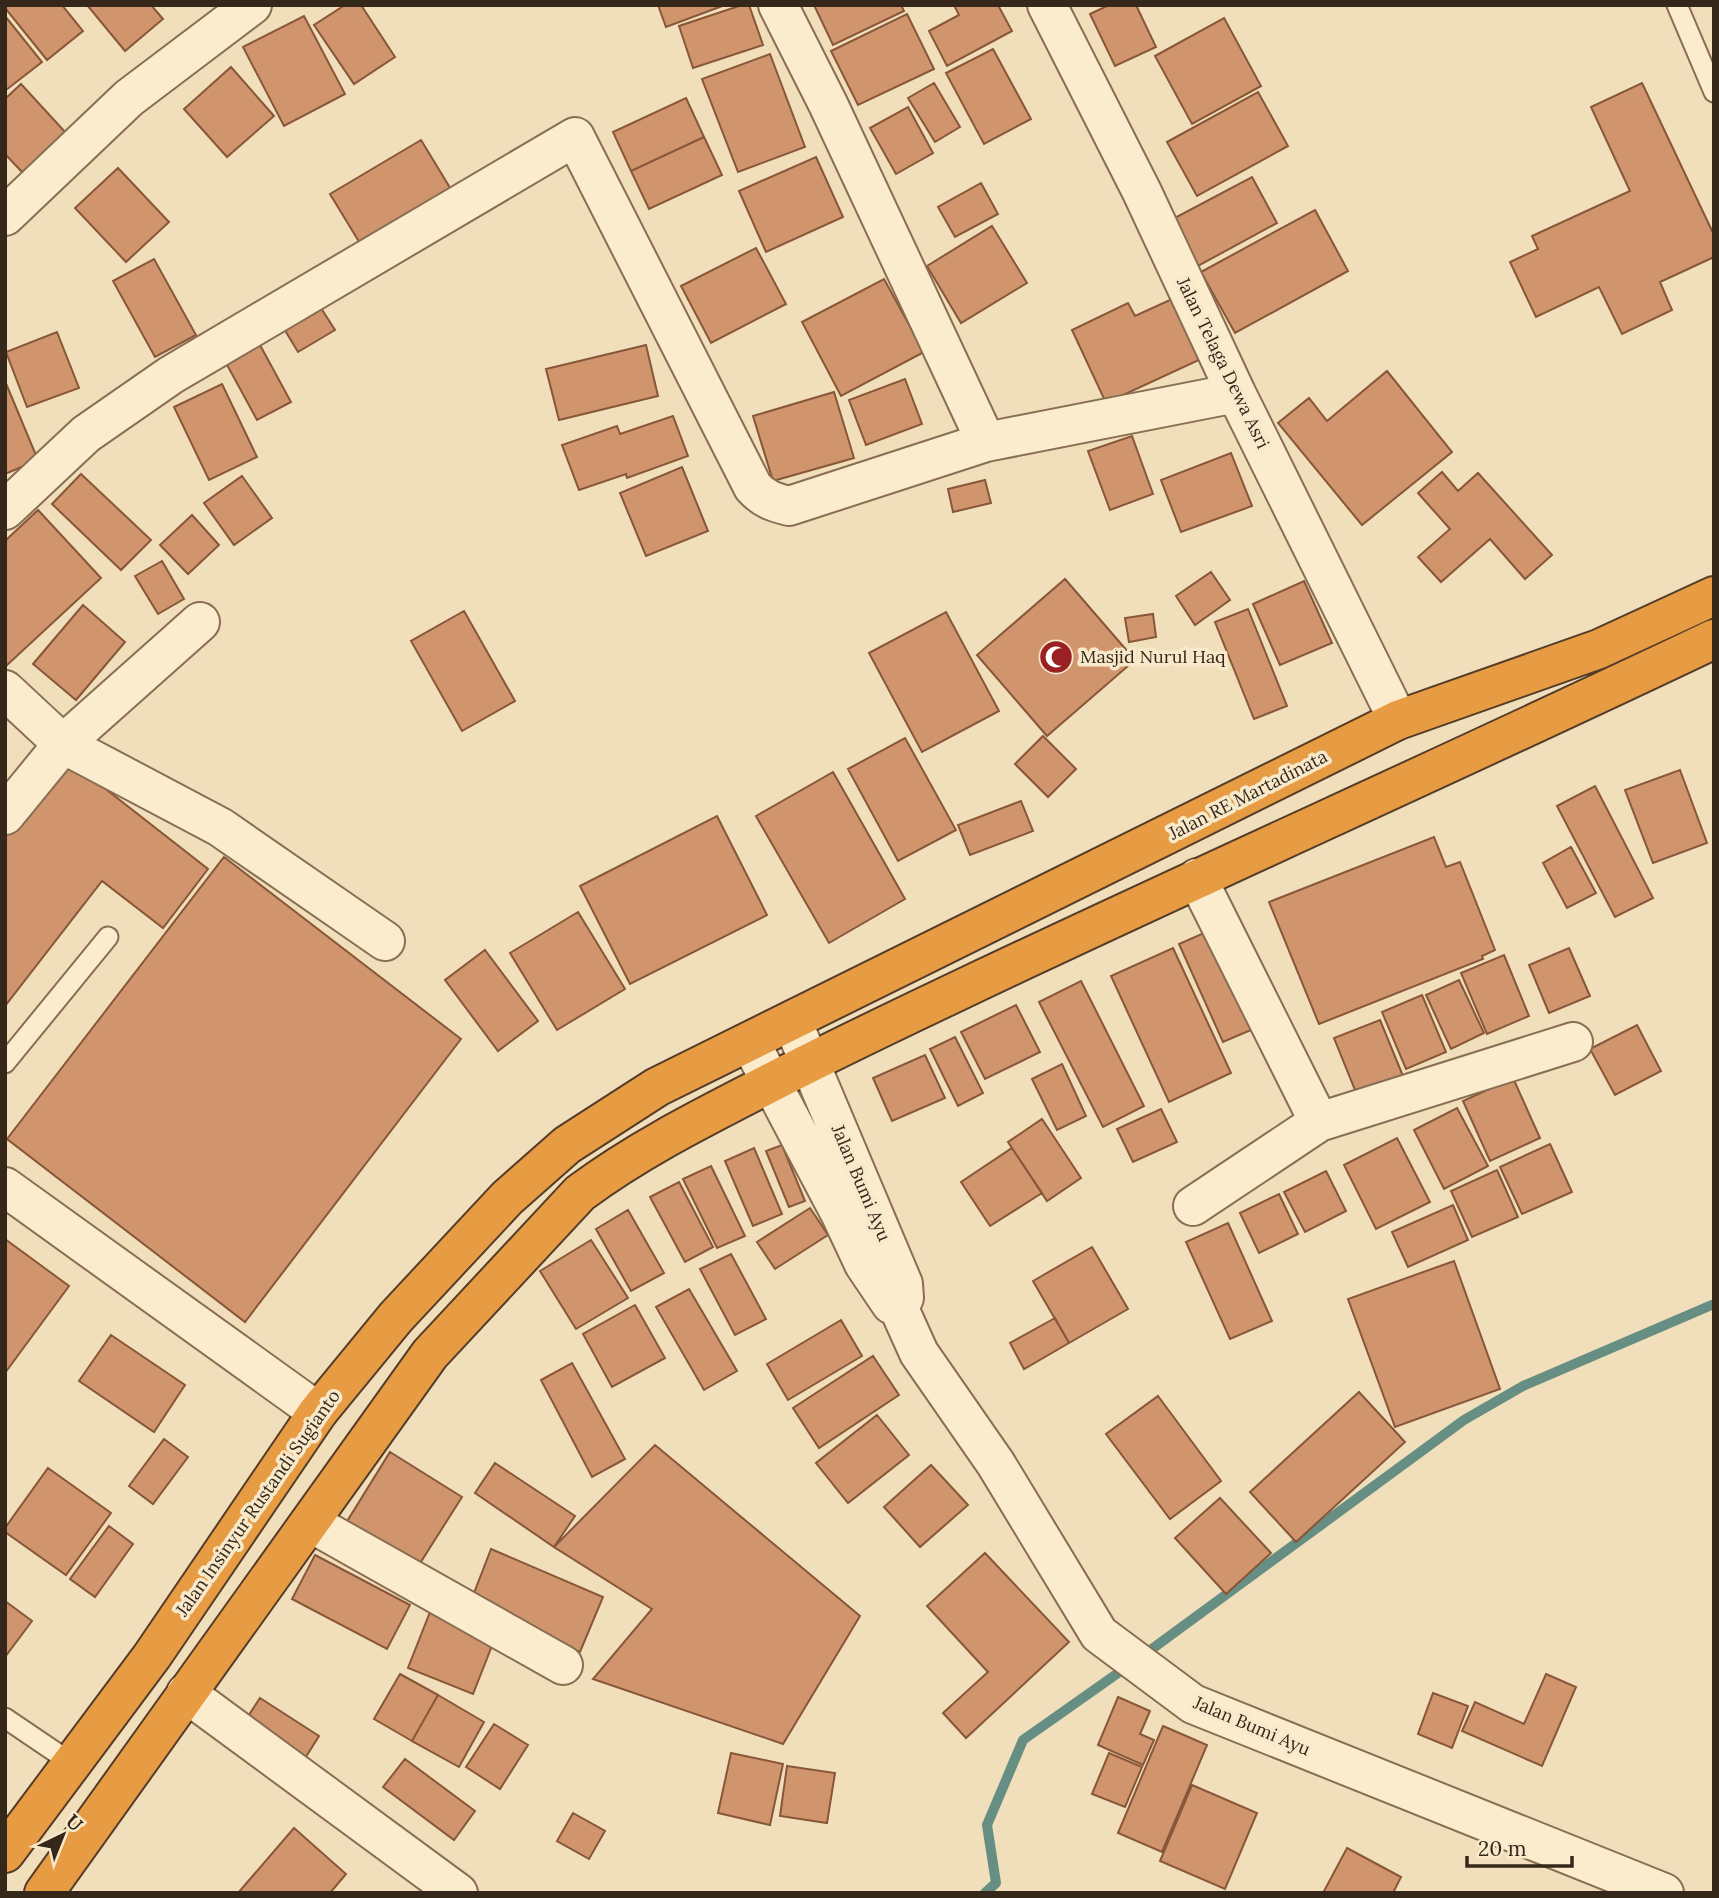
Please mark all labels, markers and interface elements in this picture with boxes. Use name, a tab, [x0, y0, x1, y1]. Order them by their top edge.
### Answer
street label: Jalan Telaga Dewa Asri	[1171, 272, 1275, 452]
mosque icon: Masjid Nurul Haq	[1037, 638, 1075, 676]
place label: Masjid Nurul Haq	[1080, 645, 1226, 668]
street label: Jalan RE Martadinata	[1164, 745, 1331, 845]
street label: Jalan Bumi Ayu	[826, 1120, 896, 1245]
street label: Jalan Insinyur Rustandi Sugianto	[170, 1385, 345, 1621]
street label: Jalan Bumi Ayu	[1189, 1690, 1314, 1761]
north arrow	[28, 1800, 98, 1870]
text: U	[61, 1809, 88, 1836]
scale bar	[1467, 1825, 1572, 1869]
text: 20 m	[1478, 1835, 1527, 1862]

